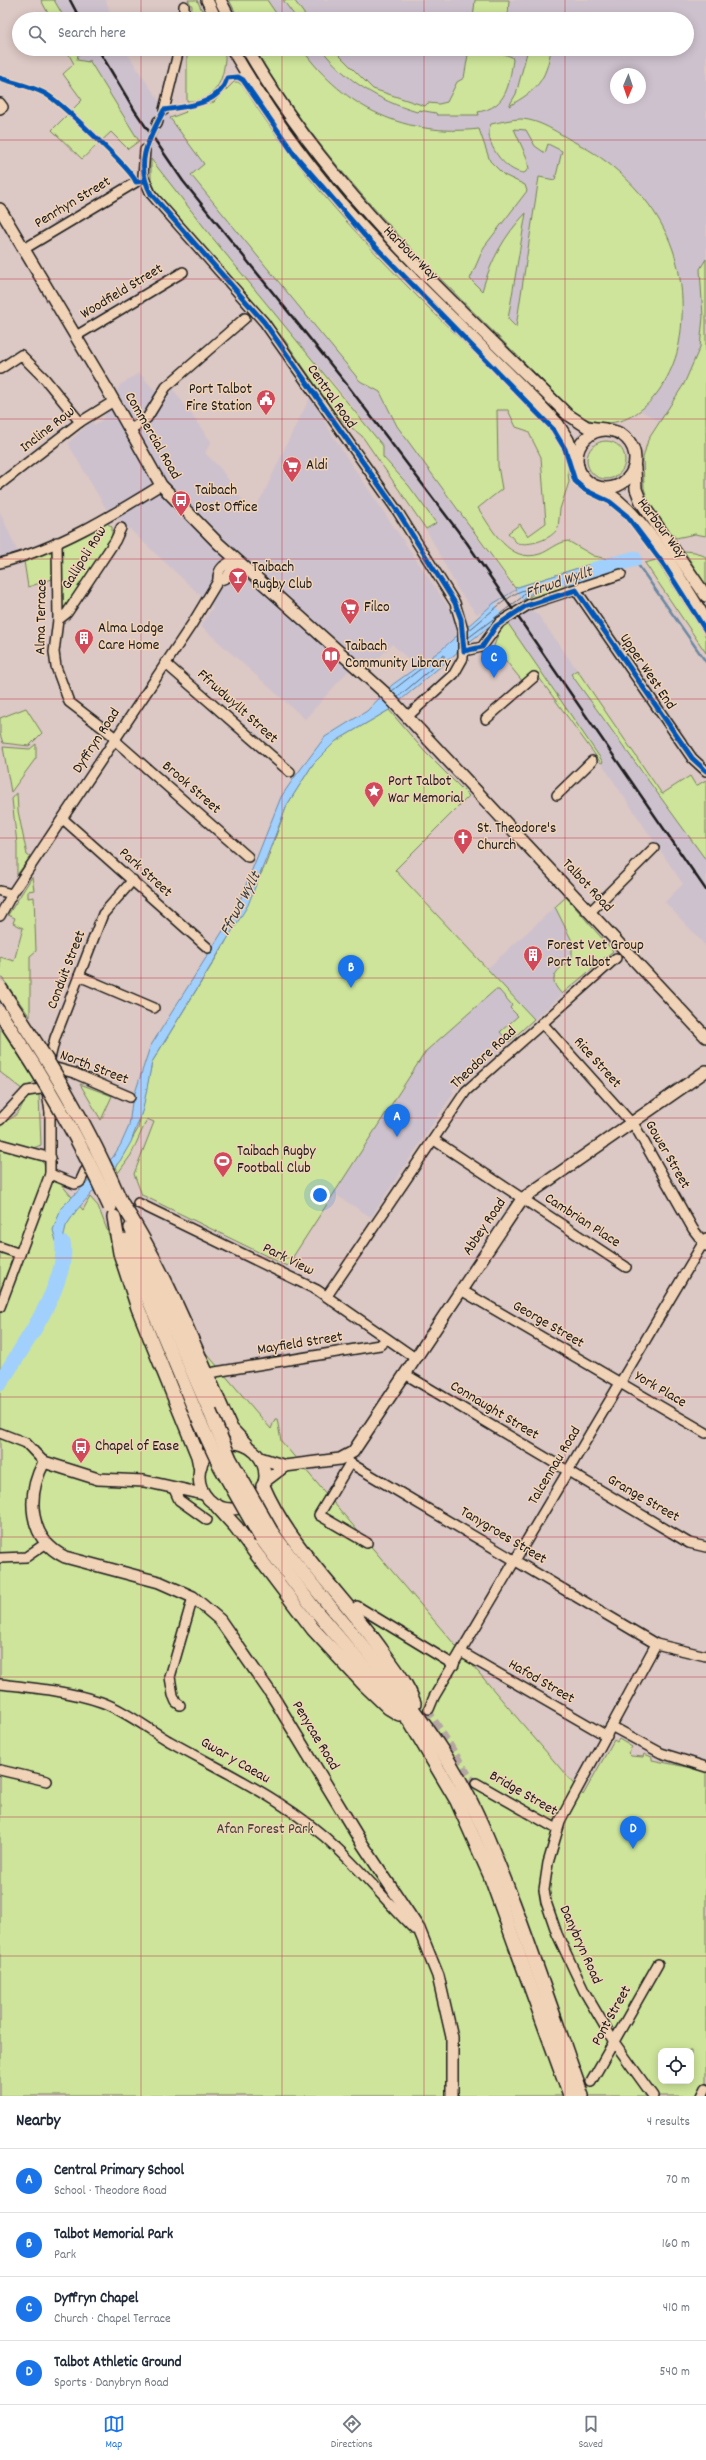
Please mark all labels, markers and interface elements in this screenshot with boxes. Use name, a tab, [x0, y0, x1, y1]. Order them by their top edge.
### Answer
search box	[12, 12, 694, 56]
icon: search	[26, 23, 48, 45]
text: Search here	[58, 23, 126, 45]
north arrow	[610, 68, 646, 104]
street label: Penrhyn Street	[31, 171, 116, 234]
street label: Harbour Way	[377, 221, 443, 287]
street label: Woodfield Street	[76, 258, 168, 325]
street label: Central Road	[301, 360, 361, 434]
place label: Port Talbot Fire Station	[186, 379, 252, 418]
street label: Commercial Road	[118, 388, 186, 484]
public building icon: Port Talbot Fire Station	[255, 388, 277, 416]
street label: Incline Row	[16, 401, 80, 459]
supermarket icon: Aldi	[281, 455, 303, 483]
place label: Aldi	[306, 455, 328, 477]
place label: Taibach Post Office	[195, 480, 258, 519]
bus stop icon: Taibach Post Office	[170, 489, 192, 517]
street label: Harbour Way	[631, 494, 692, 565]
street label: Gallipoli Row	[57, 522, 113, 594]
place label: Taibach Rugby Club	[252, 557, 312, 596]
water label: Ffrwd Wyllt	[522, 560, 598, 605]
bar icon: Taibach Rugby Club	[227, 566, 249, 594]
street label: Alma Terrace	[30, 578, 54, 655]
supermarket icon: Filco	[339, 597, 361, 625]
place label: Filco	[364, 597, 390, 619]
place label: Alma Lodge Care Home	[98, 618, 164, 657]
building icon: Alma Lodge Care Home	[73, 627, 95, 655]
street label: Upper West End	[613, 629, 681, 715]
place label: Taibach Community Library	[345, 636, 451, 675]
library icon: Taibach Community Library	[320, 645, 342, 673]
pin: C	[481, 645, 507, 678]
street label: Ffrwdwyllt Street	[192, 665, 283, 750]
street label: Dyffryn Road	[68, 704, 126, 778]
street label: Brook Street	[157, 756, 226, 820]
place label: Port Talbot War Memorial	[388, 771, 464, 810]
place icon: Port Talbot War Memorial	[363, 780, 385, 808]
place label: St. Theodore's Church	[477, 818, 556, 857]
church icon: St. Theodore's Church	[452, 827, 474, 855]
street label: Park Street	[113, 843, 177, 903]
street label: Talbot Road	[556, 854, 618, 918]
water label: Ffrwd Wyllt	[215, 866, 268, 940]
street label: Conduit Street	[42, 927, 92, 1013]
place label: Forest Vet Group Port Talbot	[547, 935, 644, 974]
building icon: Forest Vet Group Port Talbot	[522, 944, 544, 972]
pin: B	[338, 955, 364, 988]
street label: Theodore Road	[446, 1021, 522, 1095]
street label: Rice Street	[568, 1032, 626, 1094]
street label: North Street	[56, 1045, 132, 1091]
pin: A	[384, 1104, 410, 1137]
street label: Gower Street	[638, 1117, 696, 1194]
place label: Taibach Rugby Football Club	[237, 1141, 316, 1180]
sports icon: Taibach Rugby Football Club	[212, 1150, 234, 1178]
your location	[310, 1185, 330, 1205]
street label: Cambrian Place	[540, 1188, 625, 1254]
street label: Abbey Road	[458, 1194, 512, 1260]
street label: Park View	[258, 1238, 318, 1282]
street label: George Street	[508, 1296, 588, 1355]
street label: Mayfield Street	[256, 1326, 345, 1362]
street label: York Place	[630, 1366, 691, 1414]
street label: Connaught Street	[445, 1376, 543, 1446]
street label: Talcennau Road	[523, 1423, 587, 1509]
bus stop icon: Chapel of Ease	[70, 1436, 92, 1464]
place label: Chapel of Ease	[95, 1436, 179, 1458]
street label: Grange Street	[603, 1469, 684, 1529]
street label: Tanygroes Street	[455, 1501, 551, 1571]
street label: Hafod Street	[504, 1654, 579, 1710]
street label: Penycae Road	[286, 1697, 344, 1775]
street label: Gwar y Caeau	[196, 1732, 274, 1790]
street label: Bridge Street	[485, 1766, 562, 1823]
pin: D	[620, 1816, 646, 1849]
park label: Afan Forest Park	[216, 1819, 314, 1841]
street label: Danybryn Road	[553, 1902, 607, 1988]
street label: Pont Street	[586, 1981, 638, 2050]
map controls	[658, 2048, 694, 2084]
button: locate	[658, 2048, 694, 2084]
text: Nearby	[16, 2110, 60, 2134]
text: 4 results	[647, 2113, 690, 2132]
text: Central Primary School	[54, 2160, 184, 2182]
text: A	[25, 2171, 33, 2190]
text: 70 m	[666, 2171, 690, 2190]
text: School · Theodore Road	[54, 2182, 167, 2201]
text: Talbot Memorial Park	[54, 2224, 173, 2246]
text: B	[26, 2235, 32, 2254]
text: 160 m	[662, 2235, 690, 2254]
text: Park	[54, 2246, 76, 2265]
text: Dyffryn Chapel	[54, 2288, 138, 2310]
text: C	[26, 2299, 32, 2318]
text: 410 m	[663, 2299, 690, 2318]
text: Church · Chapel Terrace	[54, 2310, 171, 2329]
text: Talbot Athletic Ground	[54, 2352, 182, 2374]
text: D	[26, 2363, 32, 2382]
text: 540 m	[660, 2363, 690, 2382]
text: Sports · Danybryn Road	[54, 2374, 169, 2393]
tab: Map	[103, 2413, 125, 2453]
tab: Directions	[331, 2413, 373, 2453]
tab: Saved	[578, 2413, 603, 2453]

